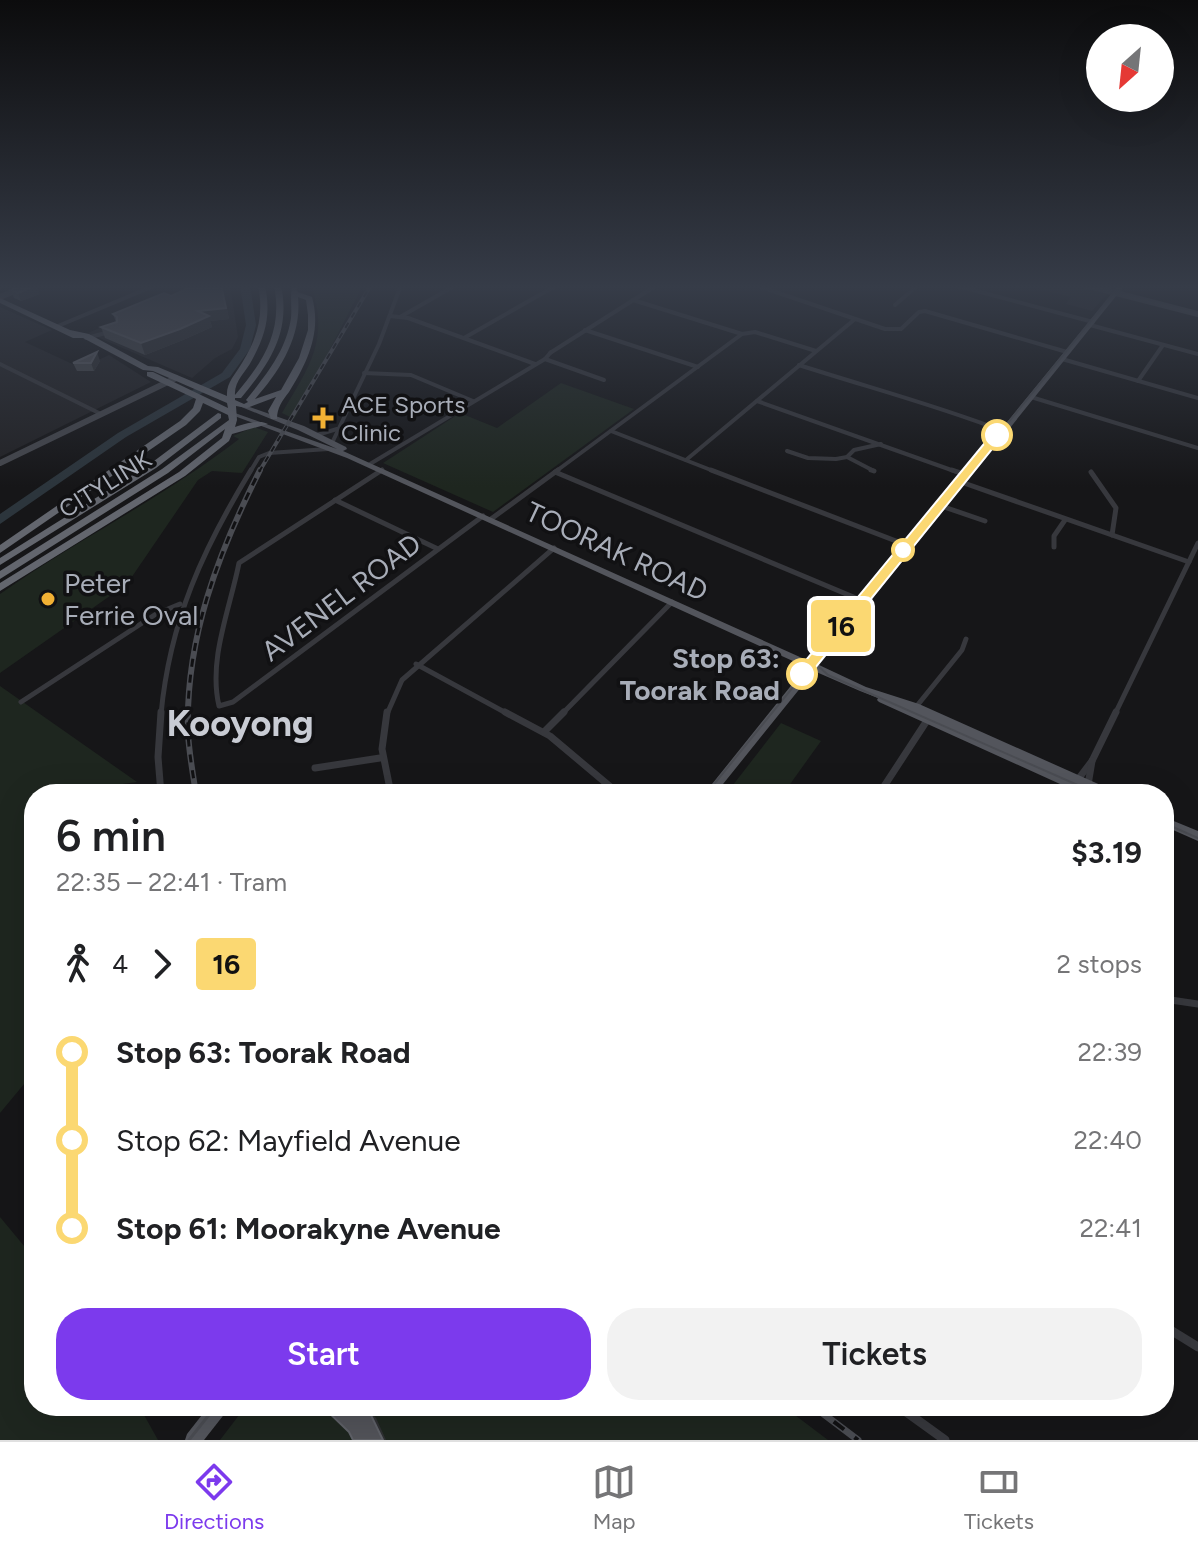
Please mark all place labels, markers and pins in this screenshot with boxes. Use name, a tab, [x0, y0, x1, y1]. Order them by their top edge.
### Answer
place label: ACE Sports Clinic	[341, 390, 465, 447]
marker: ACE Sports Clinic	[312, 407, 334, 429]
unlabelled marker	[982, 420, 1012, 450]
unlabelled marker	[892, 539, 914, 561]
place label: Peter Ferrie Oval	[64, 566, 198, 632]
marker: Peter Ferrie Oval	[39, 590, 57, 608]
place label: Stop 63: Toorak Road	[620, 641, 780, 707]
marker: Stop 63: Toorak Road	[787, 659, 817, 689]

